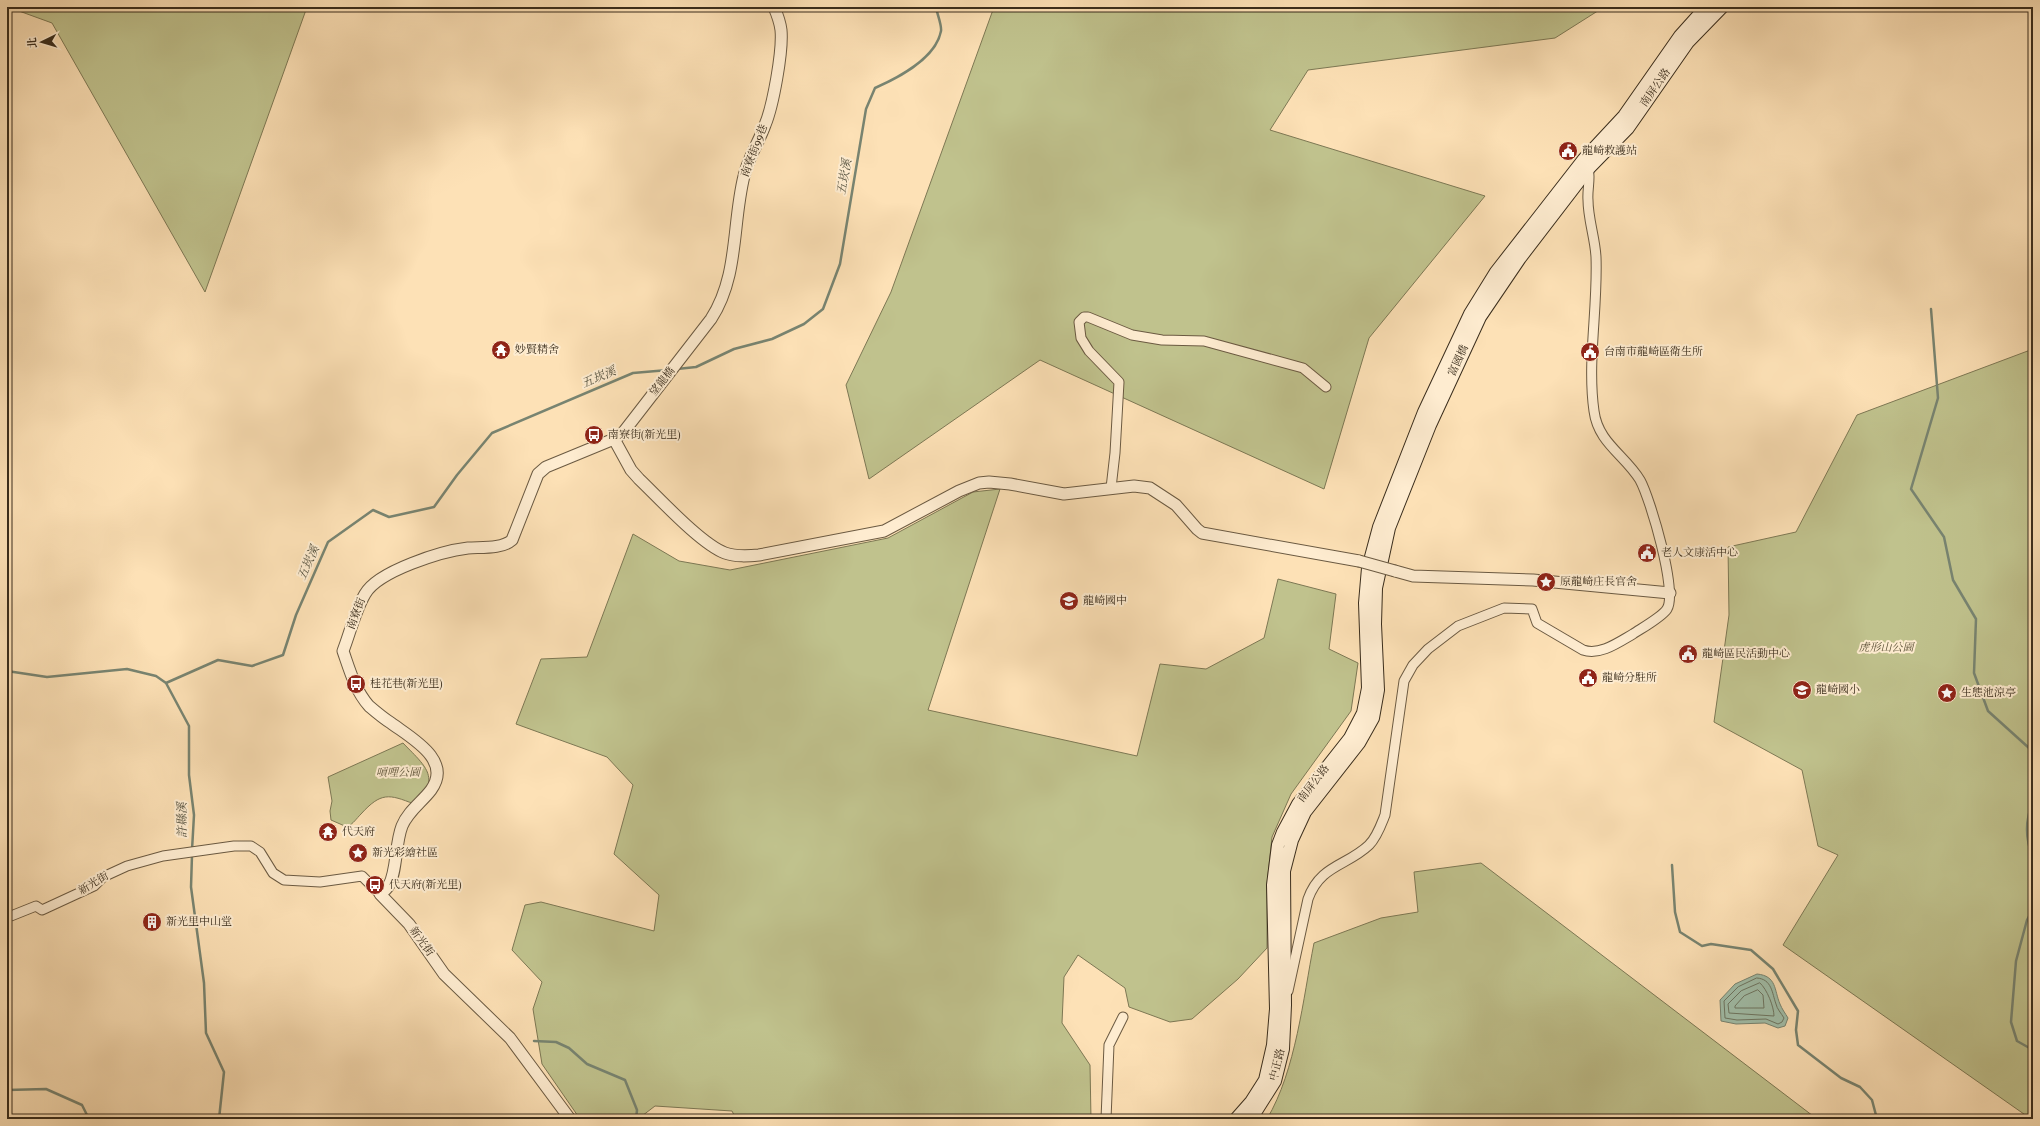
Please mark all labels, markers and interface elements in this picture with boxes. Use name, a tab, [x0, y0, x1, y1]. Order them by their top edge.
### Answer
north arrow	[22, 22, 62, 62]
text: 北	[26, 37, 41, 49]
street label: 南屏公路	[1637, 66, 1675, 110]
street label: 南寮街99巷	[738, 122, 772, 180]
public building icon: 龍崎救護站	[1557, 140, 1579, 162]
place label: 龍崎救護站	[1582, 144, 1637, 159]
water label: 五崁溪	[834, 156, 856, 196]
temple icon: 妙賢精舍	[490, 339, 512, 361]
public building icon: 台南市龍崎區衛生所	[1579, 341, 1601, 363]
place label: 妙賢精舍	[515, 343, 559, 358]
street label: 富國橋	[1445, 343, 1473, 379]
place label: 台南市龍崎區衛生所	[1604, 345, 1703, 360]
water label: 五崁溪	[579, 363, 621, 392]
street label: 望龍橋	[647, 364, 679, 400]
bus stop icon: 南寮街(新光里)	[583, 424, 605, 446]
place label: 南寮街(新光里)	[608, 428, 680, 443]
water label: 五崁溪	[294, 541, 324, 583]
public building icon: 老人文康活中心	[1636, 542, 1658, 564]
place label: 老人文康活中心	[1661, 546, 1738, 561]
place icon: 原龍崎庄長官舍	[1535, 571, 1557, 593]
place label: 原龍崎庄長官舍	[1560, 575, 1637, 590]
school or university icon: 龍崎國中	[1058, 590, 1080, 612]
place label: 龍崎國中	[1083, 594, 1127, 609]
street label: 南寮街	[344, 596, 370, 632]
park label: 虎形山公園	[1859, 641, 1915, 656]
public building icon: 龍崎區民活動中心	[1677, 643, 1699, 665]
place label: 龍崎區民活動中心	[1702, 647, 1790, 662]
public building icon: 龍崎分駐所	[1577, 667, 1599, 689]
place label: 龍崎分駐所	[1602, 671, 1657, 686]
bus stop icon: 桂花巷(新光里)	[345, 673, 367, 695]
place label: 桂花巷(新光里)	[370, 677, 442, 692]
school or university icon: 龍崎國小	[1791, 679, 1813, 701]
place icon: 生態池涼亭	[1936, 682, 1958, 704]
place label: 龍崎國小	[1816, 683, 1860, 698]
place label: 生態池涼亭	[1961, 686, 2016, 701]
street label: 南屏公路	[1295, 762, 1333, 806]
park label: 嗊哩公園	[376, 766, 422, 781]
water label: 許縣溪	[175, 800, 191, 838]
temple icon: 代天府	[317, 821, 339, 843]
place label: 代天府	[342, 825, 375, 840]
place icon: 新光彩繪社區	[347, 842, 369, 864]
place label: 新光彩繪社區	[372, 846, 438, 861]
street label: 新光街	[76, 869, 112, 899]
bus stop icon: 代天府(新光里)	[364, 874, 386, 896]
place label: 代天府(新光里)	[389, 878, 461, 893]
building icon: 新光里中山堂	[141, 911, 163, 933]
place label: 新光里中山堂	[166, 915, 232, 930]
street label: 新光街	[405, 924, 437, 960]
street label: 中正路	[1267, 1047, 1289, 1083]

